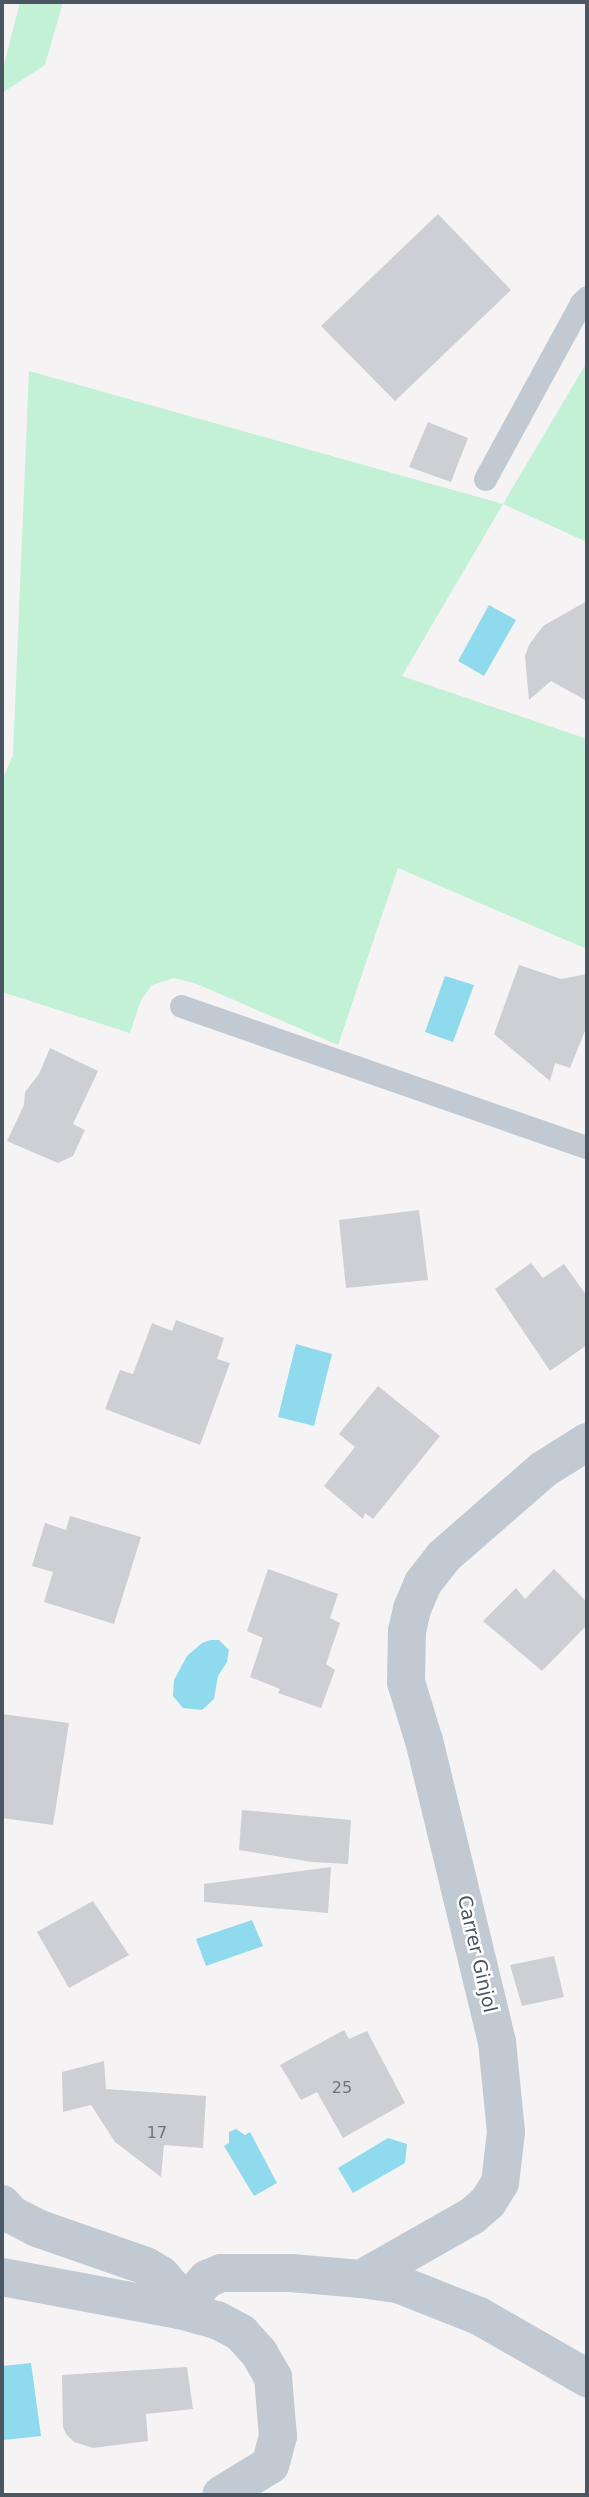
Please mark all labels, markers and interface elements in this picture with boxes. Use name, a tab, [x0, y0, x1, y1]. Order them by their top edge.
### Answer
street label: Carrer Ginjol	[452, 1893, 502, 2015]
house number: 25	[332, 2078, 352, 2098]
house number: 17	[147, 2123, 167, 2143]

